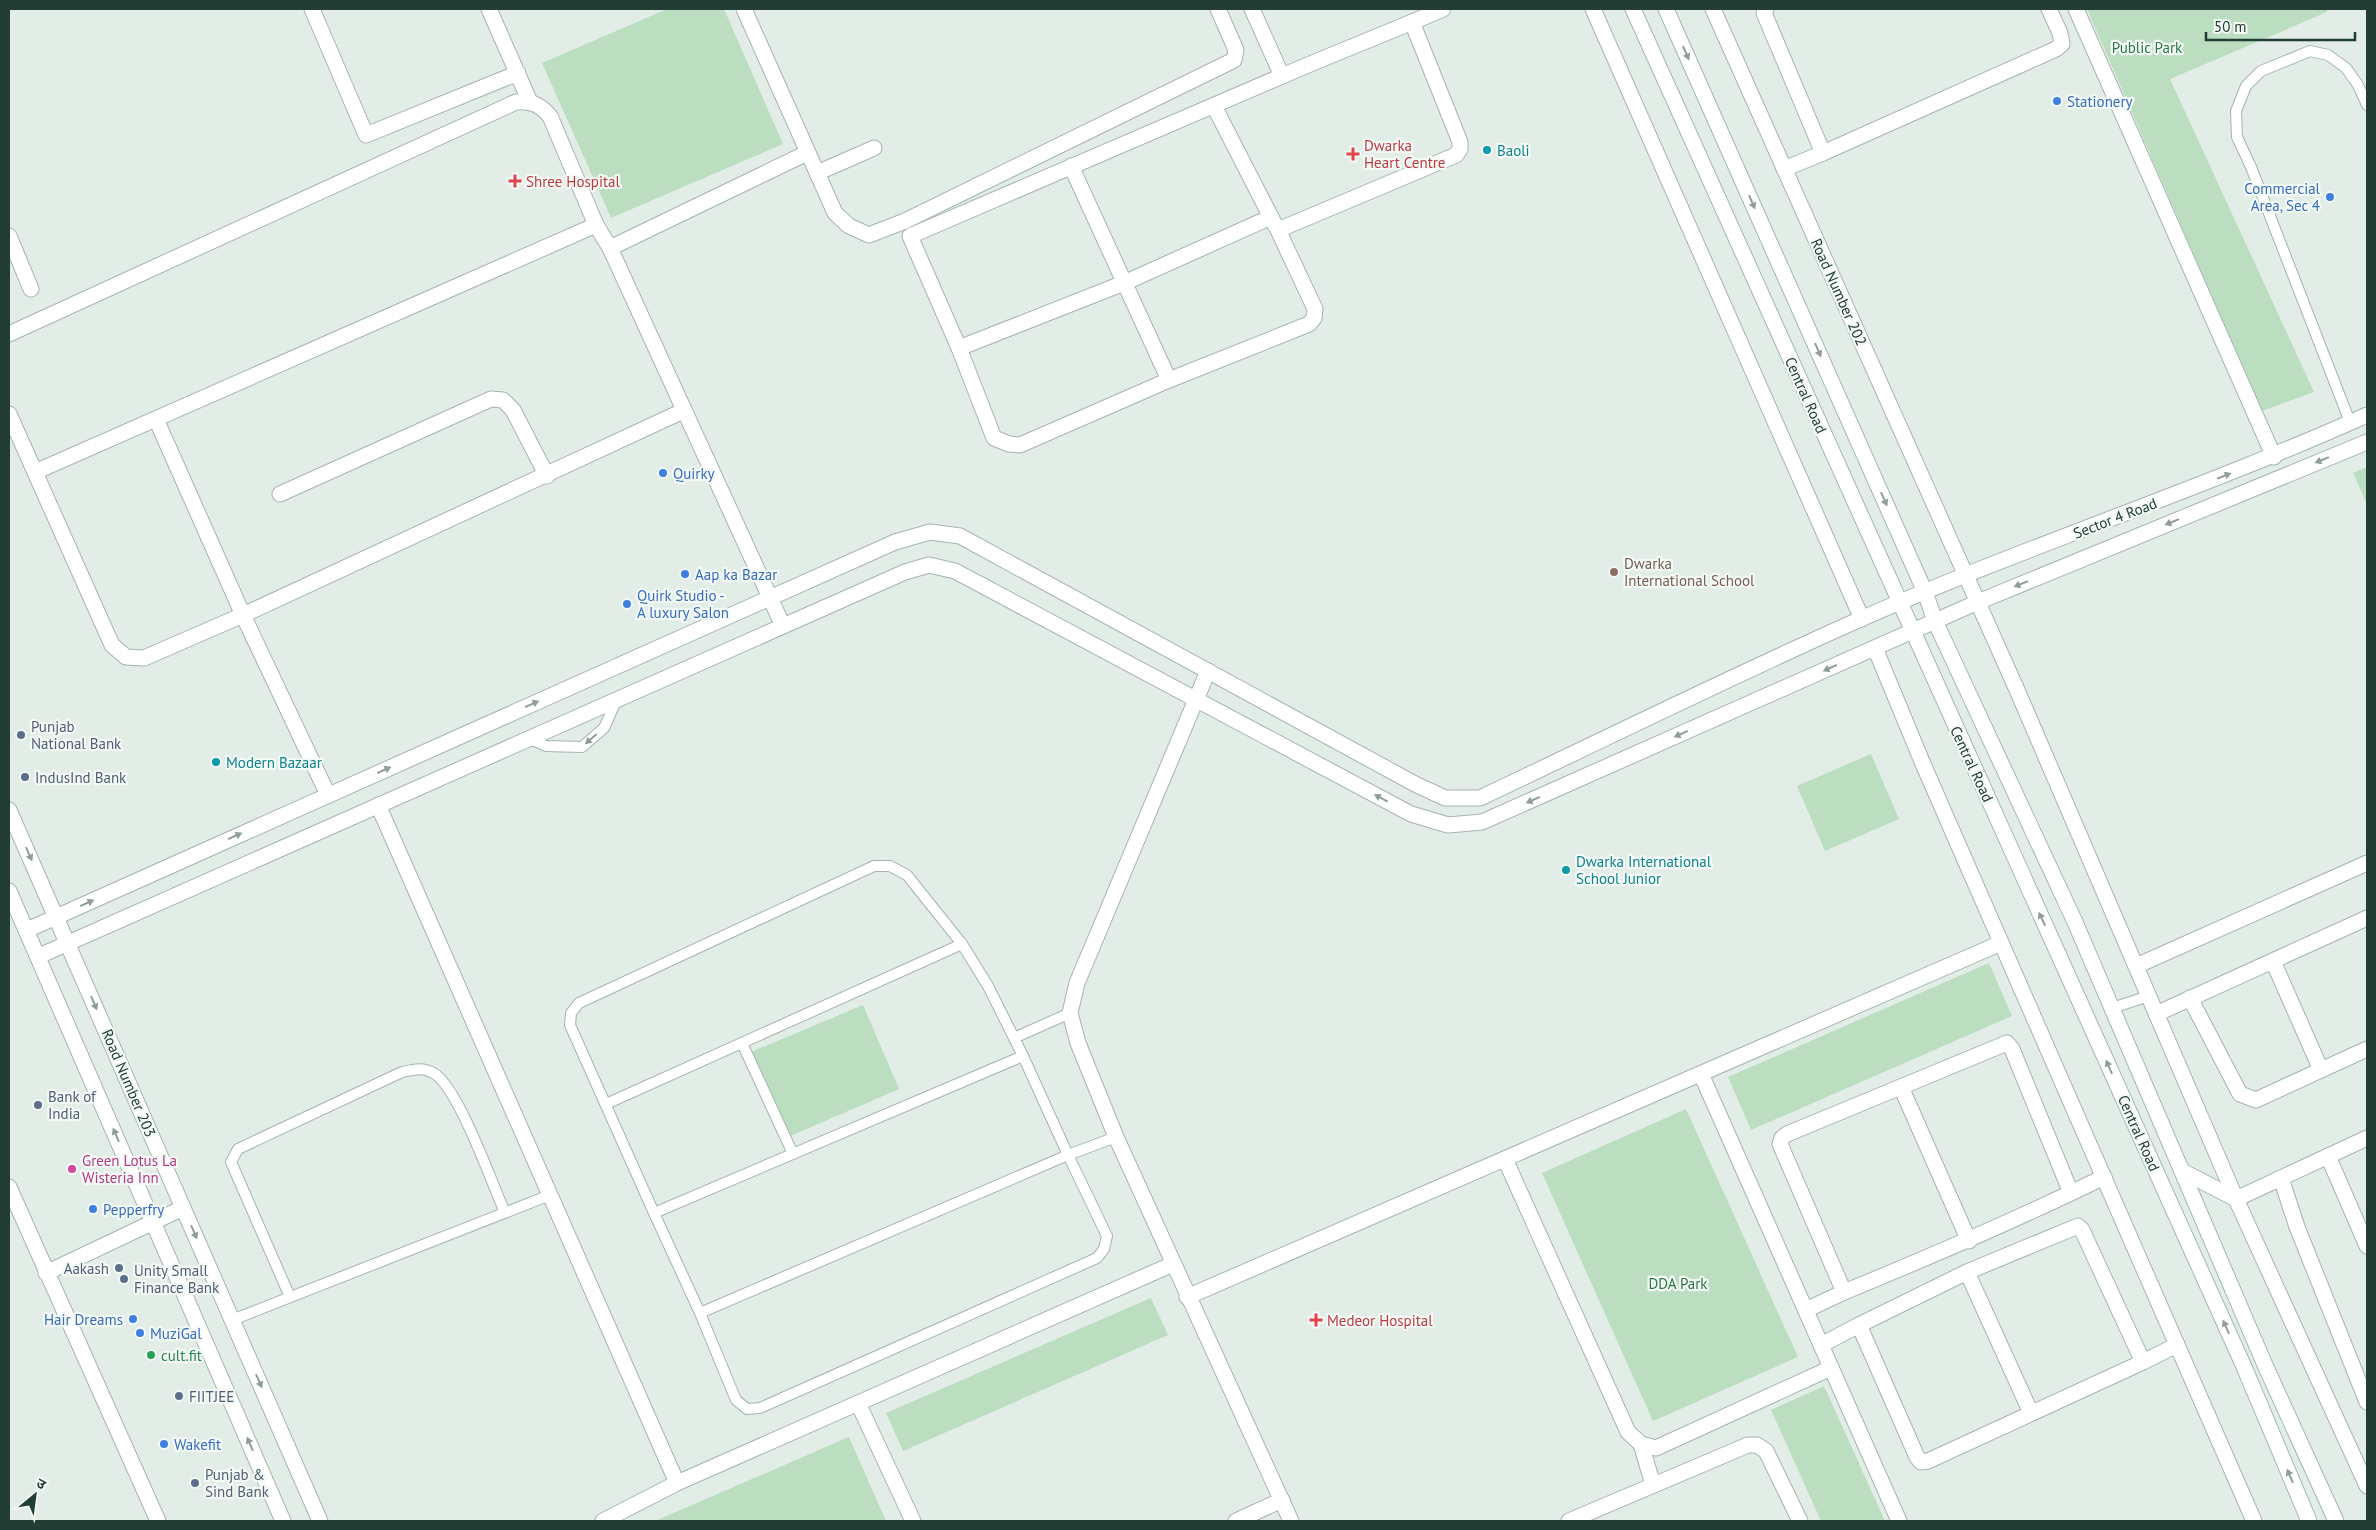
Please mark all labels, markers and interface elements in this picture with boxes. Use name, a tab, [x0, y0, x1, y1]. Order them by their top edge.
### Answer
scale bar	[2206, 10, 2355, 42]
text: 50 m	[2214, 17, 2247, 36]
park label: Public Park	[2112, 38, 2183, 57]
one-way arrow	[1682, 46, 1690, 60]
place label: Stationery	[2067, 92, 2133, 111]
marker: Stationery	[2051, 95, 2063, 107]
place label: Dwarka Heart Centre	[1364, 136, 1445, 172]
place label: Baoli	[1497, 141, 1530, 160]
marker: Baoli	[1481, 144, 1493, 156]
marker: Dwarka Heart Centre	[1346, 147, 1360, 161]
place label: Shree Hospital	[526, 172, 620, 191]
marker: Shree Hospital	[508, 174, 522, 188]
place label: Commercial Area, Sec 4	[2244, 179, 2321, 215]
marker: Commercial Area, Sec 4	[2324, 191, 2336, 203]
one-way arrow	[1748, 195, 1756, 209]
street label: Road Number 202	[1807, 235, 1871, 349]
one-way arrow	[1814, 343, 1822, 357]
street label: Central Road	[1781, 354, 1831, 436]
one-way arrow	[2315, 457, 2329, 465]
place label: Quirky	[673, 464, 715, 483]
marker: Quirky	[657, 467, 669, 479]
one-way arrow	[2216, 472, 2231, 479]
one-way arrow	[1880, 492, 1888, 506]
street label: Sector 4 Road	[2070, 493, 2160, 543]
one-way arrow	[2164, 518, 2179, 526]
place label: Dwarka International School	[1624, 554, 1755, 590]
place label: Aap ka Bazar	[695, 565, 777, 584]
marker: Dwarka International School	[1608, 566, 1620, 578]
marker: Aap ka Bazar	[679, 568, 691, 580]
one-way arrow	[2014, 580, 2029, 588]
place label: Quirk Studio - A luxury Salon	[637, 586, 729, 622]
marker: Quirk Studio - A luxury Salon	[621, 598, 633, 610]
one-way arrow	[1823, 665, 1837, 673]
one-way arrow	[525, 700, 539, 708]
place label: Punjab National Bank	[31, 717, 122, 753]
street label: Central Road	[1946, 723, 1998, 805]
marker: Punjab National Bank	[15, 729, 27, 741]
one-way arrow	[1674, 730, 1688, 738]
one-way arrow	[586, 733, 598, 745]
place label: Modern Bazaar	[226, 753, 322, 772]
marker: Modern Bazaar	[210, 756, 222, 768]
one-way arrow	[377, 766, 391, 774]
place label: IndusInd Bank	[35, 768, 127, 787]
marker: IndusInd Bank	[19, 771, 31, 783]
one-way arrow	[1374, 794, 1388, 802]
one-way arrow	[1526, 796, 1540, 804]
one-way arrow	[228, 832, 242, 840]
one-way arrow	[25, 847, 33, 861]
place label: Dwarka International School Junior	[1576, 852, 1712, 888]
marker: Dwarka International School Junior	[1560, 864, 1572, 876]
one-way arrow	[80, 898, 94, 906]
one-way arrow	[2038, 912, 2046, 926]
one-way arrow	[91, 996, 99, 1010]
street label: Road Number 203	[98, 1026, 160, 1140]
one-way arrow	[2105, 1060, 2113, 1074]
place label: Bank of India	[48, 1087, 97, 1123]
street label: Central Road	[2114, 1092, 2164, 1174]
marker: Bank of India	[32, 1099, 44, 1111]
one-way arrow	[111, 1128, 119, 1142]
place label: Green Lotus La Wisteria Inn	[82, 1151, 177, 1187]
marker: Green Lotus La Wisteria Inn	[66, 1163, 78, 1175]
place label: Pepperfry	[103, 1200, 164, 1219]
marker: Pepperfry	[87, 1203, 99, 1215]
one-way arrow	[190, 1225, 198, 1239]
place label: Aakash	[64, 1259, 109, 1278]
place label: Unity Small Finance Bank	[134, 1261, 220, 1297]
marker: Aakash	[113, 1262, 125, 1274]
marker: Unity Small Finance Bank	[118, 1273, 130, 1285]
park label: DDA Park	[1649, 1274, 1708, 1293]
place label: Hair Dreams	[44, 1310, 123, 1329]
place label: Medeor Hospital	[1327, 1311, 1433, 1330]
marker: Hair Dreams	[127, 1313, 139, 1325]
marker: Medeor Hospital	[1309, 1313, 1323, 1327]
one-way arrow	[2222, 1320, 2230, 1334]
place label: MuziGal	[150, 1324, 202, 1343]
marker: MuziGal	[134, 1327, 146, 1339]
place label: cult.fit	[161, 1346, 202, 1365]
marker: cult.fit	[145, 1349, 157, 1361]
one-way arrow	[255, 1374, 263, 1388]
place label: FIITJEE	[189, 1387, 234, 1406]
marker: FIITJEE	[173, 1390, 185, 1402]
place label: Wakefit	[174, 1435, 221, 1454]
one-way arrow	[245, 1437, 253, 1451]
marker: Wakefit	[158, 1438, 170, 1450]
place label: Punjab & Sind Bank	[205, 1465, 270, 1501]
one-way arrow	[2286, 1468, 2294, 1483]
north arrow	[10, 1470, 60, 1520]
text: उ	[33, 1474, 50, 1494]
marker: Punjab & Sind Bank	[189, 1477, 201, 1489]

